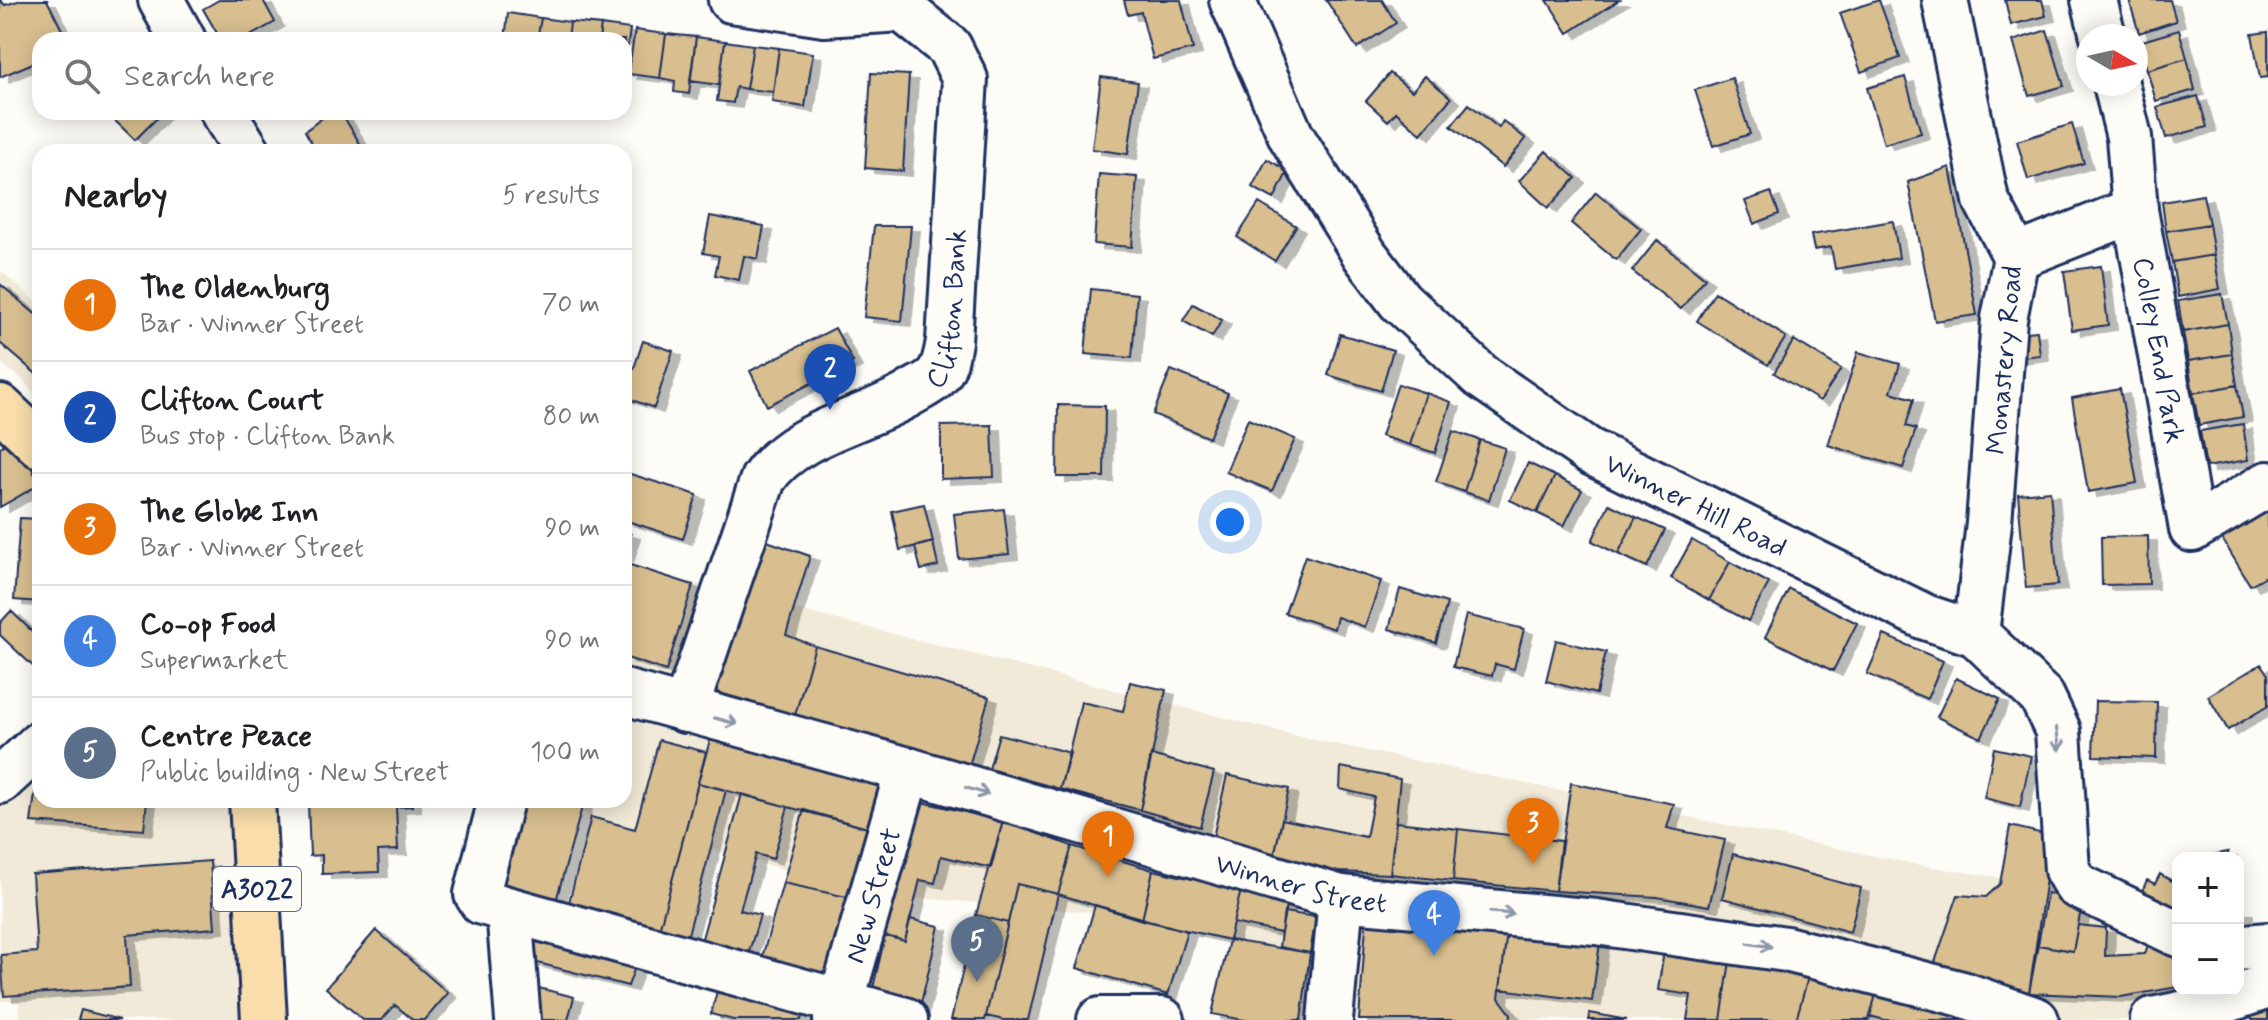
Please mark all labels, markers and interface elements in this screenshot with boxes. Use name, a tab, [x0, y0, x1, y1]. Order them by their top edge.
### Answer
north arrow	[2076, 24, 2148, 96]
search box	[32, 32, 632, 120]
icon: search	[60, 54, 104, 98]
text: Search here	[124, 57, 275, 96]
text: Nearby	[64, 174, 168, 219]
text: 5 results	[502, 179, 600, 213]
street label: Clifton Bank	[918, 228, 977, 398]
street label: Colley End Park	[2123, 254, 2192, 446]
street label: Monastery Road	[1979, 264, 2032, 456]
text: The Oldenburg	[140, 269, 330, 308]
text: 1	[84, 288, 96, 322]
text: 70 m	[542, 288, 600, 322]
text: Bar · Winner Street	[140, 308, 364, 342]
pin: 2	[804, 344, 856, 410]
text: Clifton Court	[140, 381, 324, 420]
text: 2	[84, 400, 96, 434]
text: 80 m	[543, 400, 600, 434]
text: Bus stop · Clifton Bank	[140, 420, 395, 454]
street label: Winner Hill Road	[1598, 446, 1793, 567]
text: The Globe Inn	[140, 493, 319, 532]
your location	[1210, 502, 1250, 542]
text: 3	[84, 512, 96, 546]
text: 90 m	[545, 512, 600, 546]
text: Bar · Winner Street	[140, 532, 364, 566]
text: Co-op Food	[140, 605, 276, 644]
text: 4	[82, 624, 98, 658]
text: 90 m	[545, 624, 600, 658]
text: Supermarket	[140, 644, 288, 678]
one-way arrow	[713, 715, 738, 730]
text: Centre Peace	[140, 717, 312, 756]
one-way arrow	[2051, 725, 2066, 751]
text: 5	[82, 736, 98, 770]
text: 100 m	[530, 736, 600, 770]
text: Public building · New Street	[140, 756, 449, 790]
one-way arrow	[963, 784, 989, 799]
pin: 3	[1507, 798, 1559, 864]
pin: 1	[1082, 811, 1134, 877]
street label: New Street	[837, 824, 911, 968]
street label: Winner Street	[1210, 846, 1388, 923]
map controls	[2172, 852, 2244, 996]
button: +	[2172, 852, 2244, 924]
road number: A3022	[213, 867, 301, 911]
pin: 4	[1408, 890, 1460, 956]
one-way arrow	[1488, 906, 1515, 921]
pin: 5	[951, 916, 1003, 982]
button: −	[2172, 924, 2244, 996]
one-way arrow	[1747, 938, 1772, 953]

